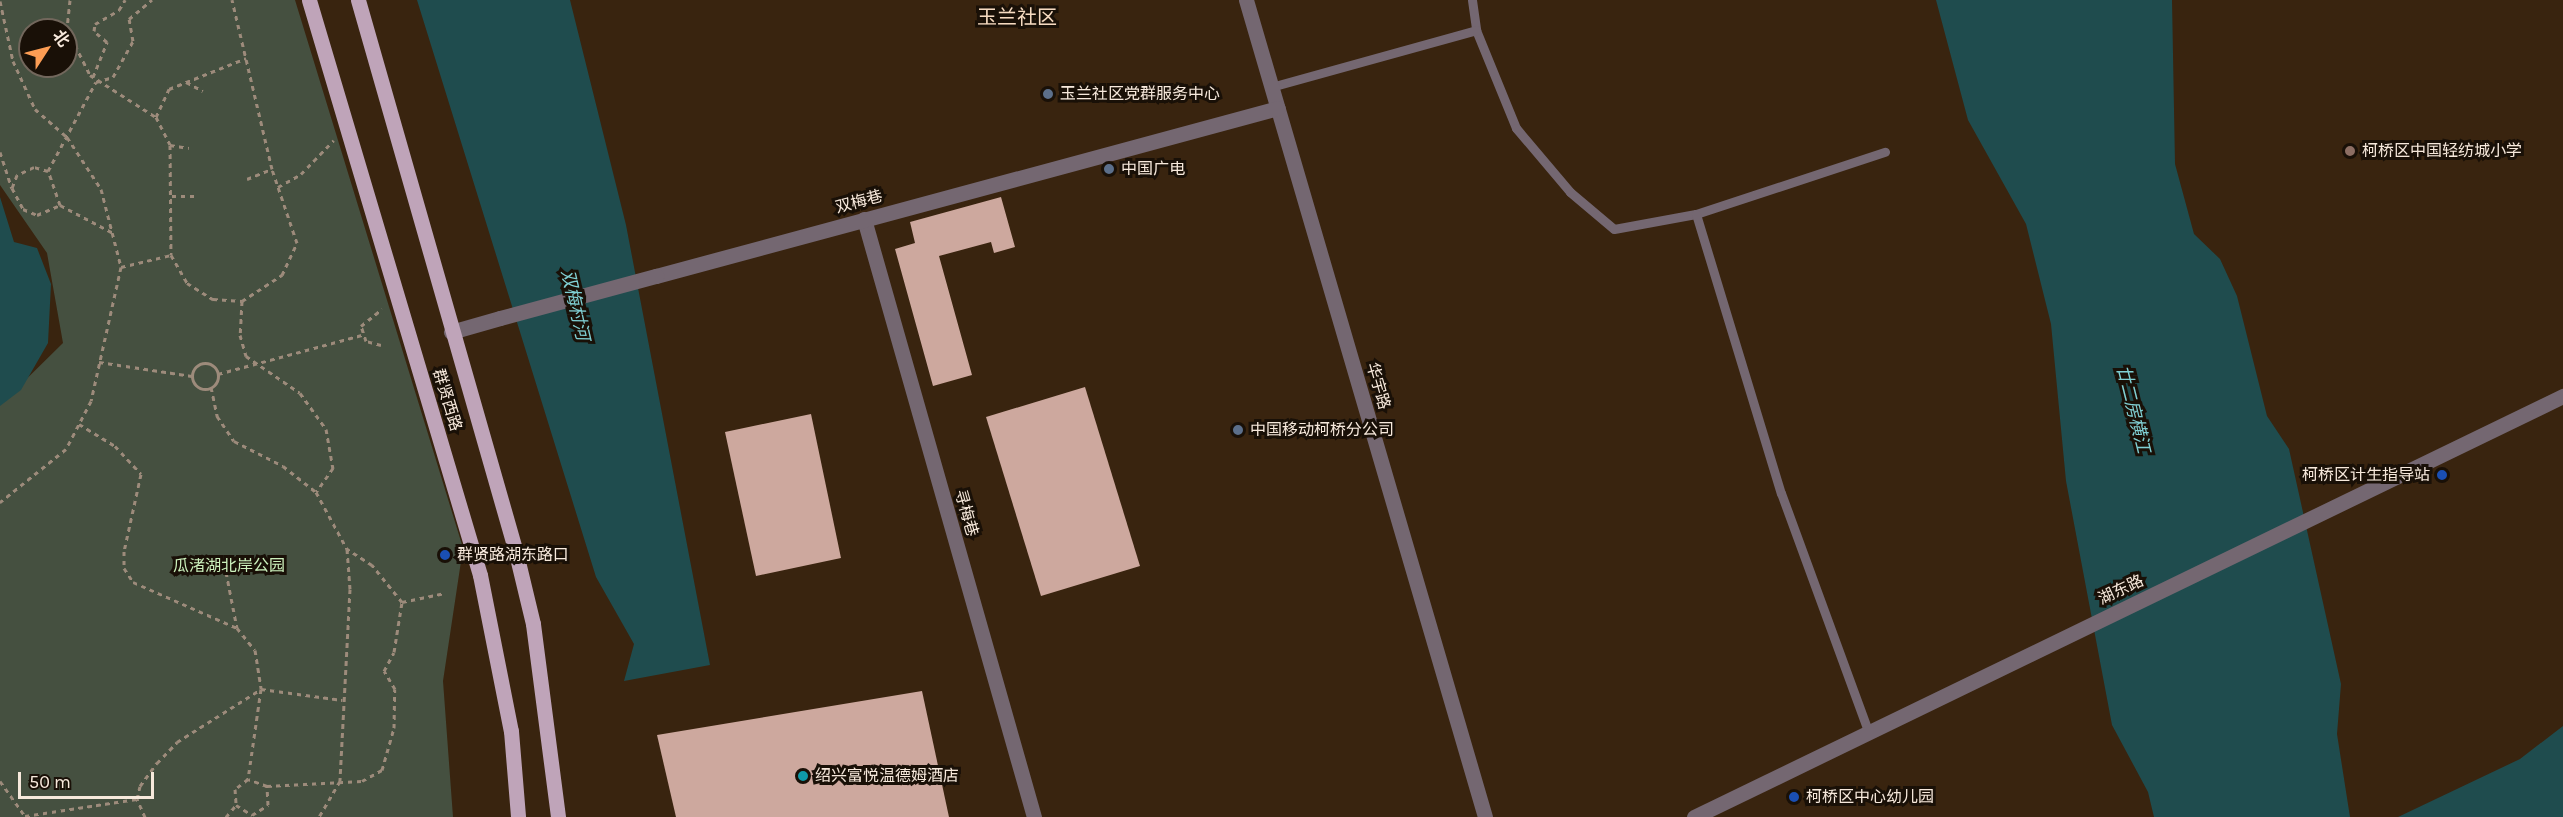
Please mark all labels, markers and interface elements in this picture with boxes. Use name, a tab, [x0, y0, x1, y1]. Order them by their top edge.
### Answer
district label: 玉兰社区	[977, 5, 1057, 29]
north arrow	[18, 18, 78, 78]
text: 北	[49, 26, 74, 50]
place label: 玉兰社区党群服务中心	[1060, 84, 1220, 104]
marker: 玉兰社区党群服务中心	[1041, 87, 1055, 101]
place label: 柯桥区中国轻纺城小学	[2362, 141, 2522, 161]
marker: 柯桥区中国轻纺城小学	[2343, 144, 2357, 158]
place label: 中国广电	[1121, 159, 1185, 179]
marker: 中国广电	[1102, 162, 1116, 176]
street label: 双梅巷	[833, 187, 885, 217]
water label: 双梅村河	[556, 267, 594, 343]
street label: 华宇路	[1362, 360, 1394, 412]
water label: 廿二房横江	[2112, 363, 2154, 455]
street label: 群贤西路	[428, 367, 466, 433]
place label: 中国移动柯桥分公司	[1250, 420, 1394, 440]
marker: 中国移动柯桥分公司	[1231, 423, 1245, 437]
place label: 柯桥区计生指导站	[2302, 465, 2430, 485]
marker: 柯桥区计生指导站	[2435, 468, 2449, 482]
street label: 寻梅巷	[950, 487, 982, 539]
place label: 群贤路湖东路口	[457, 545, 569, 565]
marker: 群贤路湖东路口	[438, 548, 452, 562]
park label: 瓜渚湖北岸公园	[173, 556, 285, 576]
street label: 湖东路	[2095, 571, 2147, 609]
scale bar	[21, 760, 158, 798]
place label: 绍兴富悦温德姆酒店	[815, 766, 959, 786]
marker: 绍兴富悦温德姆酒店	[796, 769, 810, 783]
text: 50 m	[29, 771, 71, 793]
place label: 柯桥区中心幼儿园	[1806, 787, 1934, 807]
marker: 柯桥区中心幼儿园	[1787, 790, 1801, 804]

